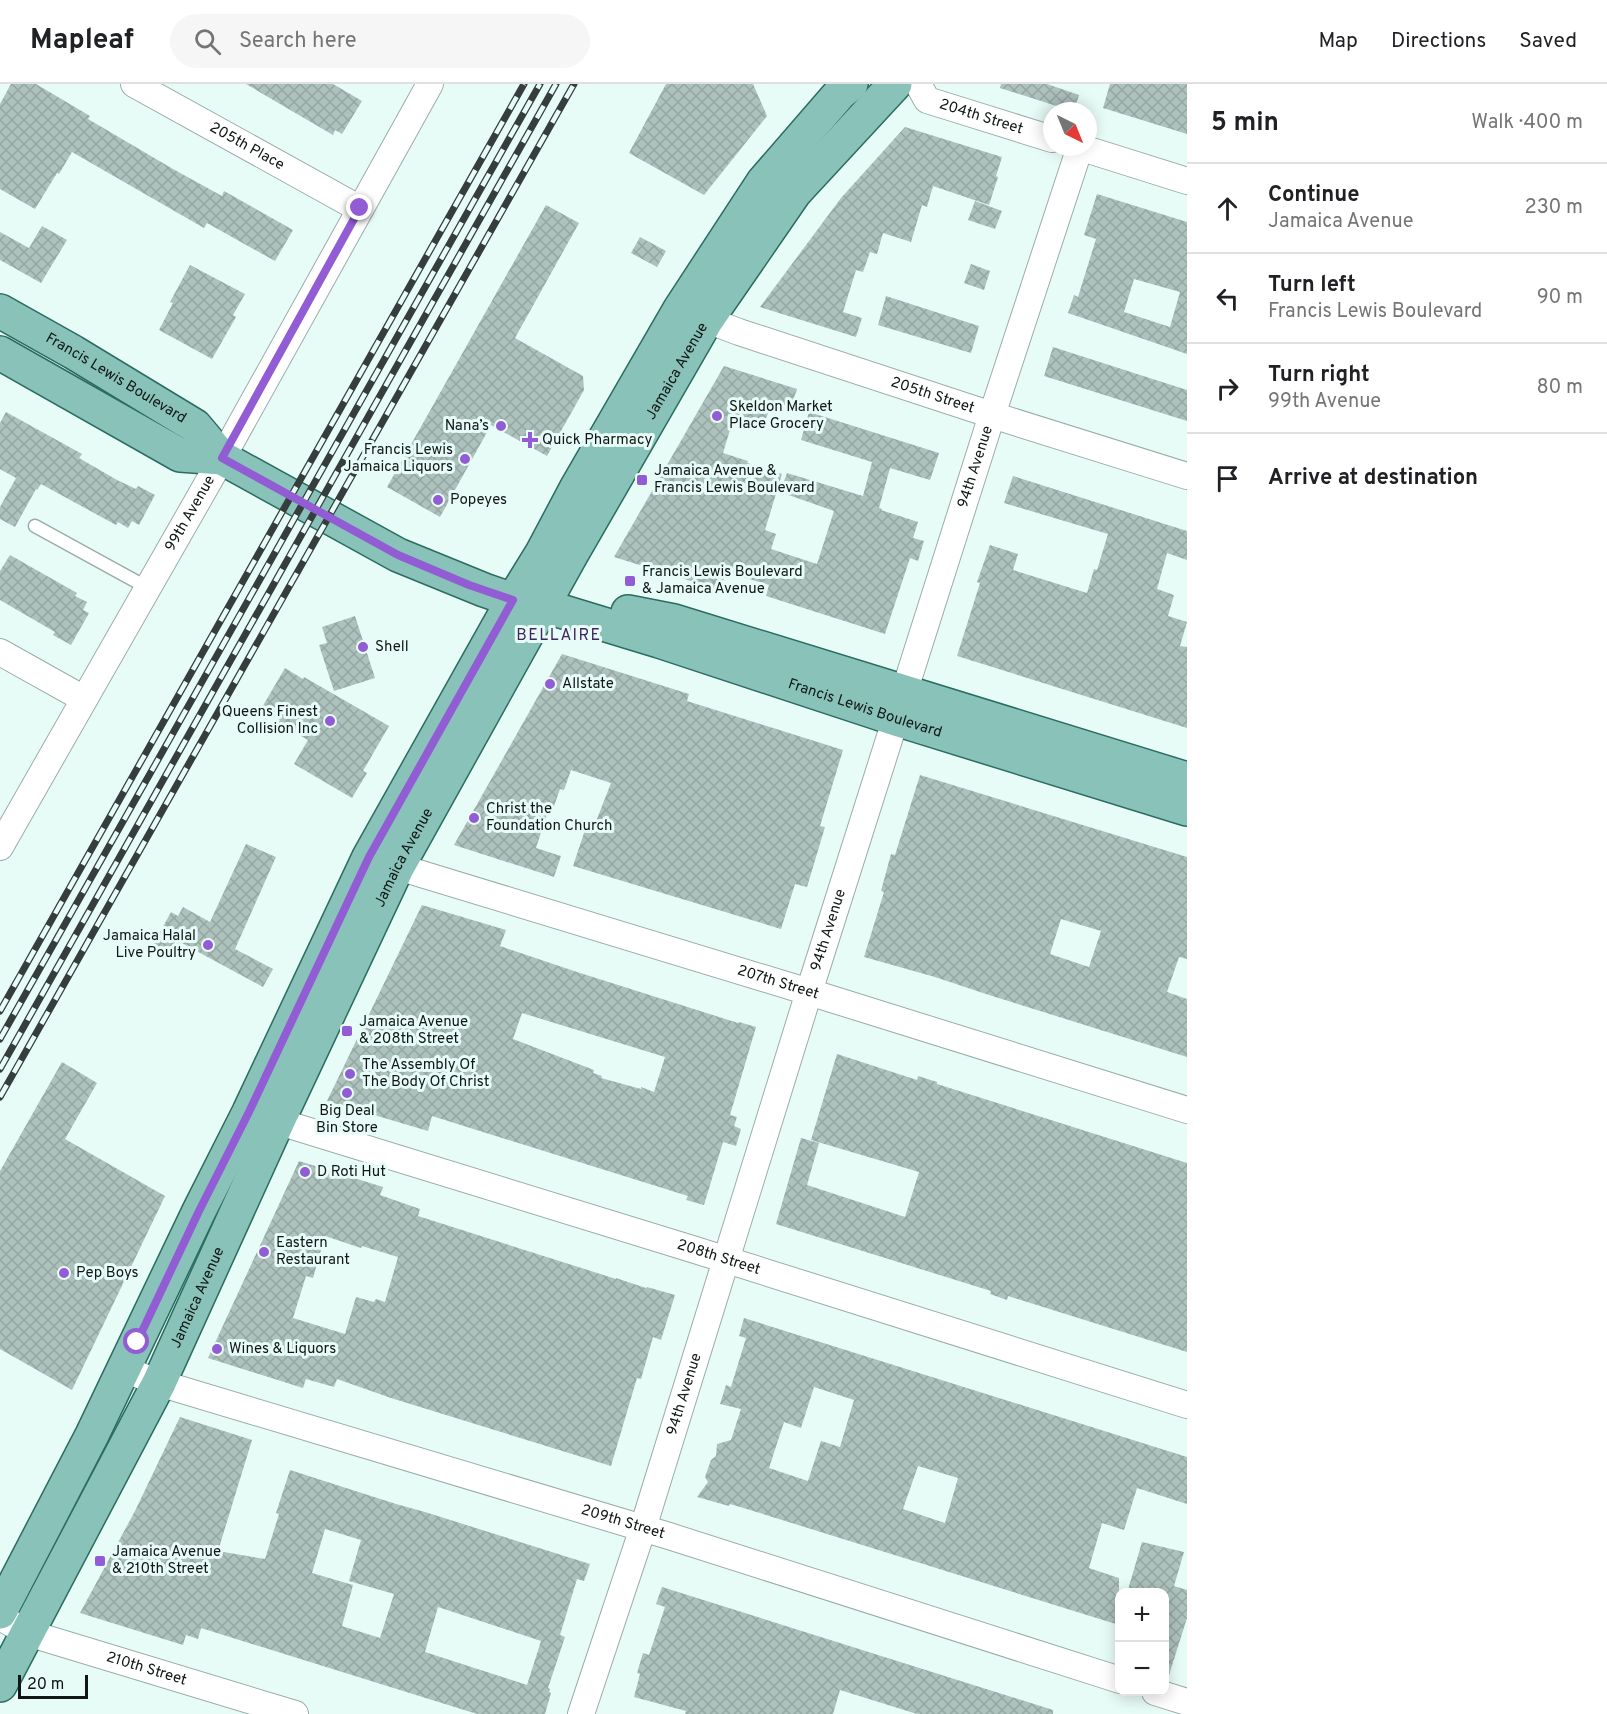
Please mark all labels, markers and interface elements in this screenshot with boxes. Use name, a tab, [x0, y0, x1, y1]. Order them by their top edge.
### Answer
search box	[170, 14, 590, 68]
text: Mapleaf	[30, 23, 134, 59]
icon: search	[191, 25, 224, 58]
text: Search here	[239, 28, 357, 55]
text: Map	[1318, 28, 1358, 55]
text: Directions	[1391, 28, 1486, 55]
text: Saved	[1519, 28, 1577, 55]
street label: 204th Street	[937, 95, 1025, 139]
north arrow	[1043, 102, 1097, 156]
text: 5 min	[1211, 107, 1279, 140]
text: Walk · 400 m	[1471, 110, 1583, 136]
street label: 205th Place	[206, 118, 288, 175]
text: Continue	[1268, 182, 1359, 209]
icon: ahead	[1211, 192, 1244, 225]
route end	[346, 194, 372, 220]
text: 230 m	[1524, 195, 1583, 221]
text: Jamaica Avenue	[1268, 209, 1413, 235]
text: Turn left	[1268, 272, 1356, 299]
icon: left	[1211, 282, 1244, 315]
text: 90 m	[1537, 285, 1583, 311]
text: Francis Lewis Boulevard	[1268, 299, 1482, 325]
street label: Jamaica Avenue	[642, 319, 713, 423]
street label: Francis Lewis Boulevard	[42, 329, 190, 428]
text: Turn right	[1268, 362, 1370, 389]
icon: right	[1211, 372, 1244, 405]
street label: 205th Street	[888, 373, 977, 418]
text: 80 m	[1537, 375, 1583, 401]
text: 99th Avenue	[1268, 389, 1381, 415]
place label: Skeldon Market Place Grocery	[729, 398, 833, 434]
marker: Skeldon Market Place Grocery	[710, 409, 724, 423]
place label: Nana’s	[445, 417, 489, 436]
marker: Nana’s	[494, 419, 508, 433]
street label: 94th Avenue	[954, 423, 997, 510]
place label: Quick Pharmacy	[542, 431, 653, 450]
marker: Quick Pharmacy	[523, 433, 537, 447]
place label: Francis Lewis Jamaica Liquors	[343, 441, 453, 477]
marker: Francis Lewis Jamaica Liquors	[458, 452, 472, 466]
place label: Jamaica Avenue & Francis Lewis Boulevard	[654, 462, 815, 498]
icon: arrive	[1211, 462, 1244, 495]
text: Arrive at destination	[1268, 465, 1478, 492]
street label: 99th Avenue	[161, 472, 220, 555]
marker: Jamaica Avenue & Francis Lewis Boulevard	[635, 473, 649, 487]
place label: Popeyes	[450, 491, 507, 510]
marker: Popeyes	[431, 493, 445, 507]
place label: Francis Lewis Boulevard & Jamaica Avenue	[642, 563, 803, 599]
marker: Francis Lewis Boulevard & Jamaica Avenue	[623, 574, 637, 588]
district label: BELLAIRE	[516, 626, 602, 646]
place label: Shell	[375, 638, 409, 657]
marker: Shell	[356, 640, 370, 654]
place label: Allstate	[562, 675, 614, 694]
street label: Francis Lewis Boulevard	[785, 675, 944, 742]
marker: Allstate	[543, 677, 557, 691]
place label: Queens Finest Collision Inc	[222, 703, 318, 739]
marker: Queens Finest Collision Inc	[323, 714, 337, 728]
place label: Christ the Foundation Church	[486, 800, 612, 836]
street label: Jamaica Avenue	[370, 805, 438, 910]
marker: Christ the Foundation Church	[467, 811, 481, 825]
street label: 94th Avenue	[807, 887, 851, 974]
place label: Jamaica Halal Live Poultry	[103, 927, 196, 963]
marker: Jamaica Halal Live Poultry	[201, 938, 215, 952]
street label: 207th Street	[735, 961, 821, 1004]
place label: Jamaica Avenue & 208th Street	[359, 1013, 468, 1049]
marker: Jamaica Avenue & 208th Street	[340, 1024, 354, 1038]
place label: The Assembly Of The Body Of Christ	[362, 1056, 489, 1092]
marker: The Assembly Of The Body Of Christ	[343, 1067, 357, 1081]
marker: Big Deal Bin Store	[340, 1086, 354, 1100]
place label: Big Deal Bin Store	[316, 1102, 378, 1138]
place label: D Roti Hut	[317, 1163, 386, 1182]
marker: D Roti Hut	[298, 1165, 312, 1179]
place label: Eastern Restaurant	[276, 1234, 350, 1270]
street label: 208th Street	[675, 1235, 763, 1279]
street label: Jamaica Avenue	[167, 1244, 229, 1351]
marker: Eastern Restaurant	[257, 1245, 271, 1259]
place label: Pep Boys	[76, 1264, 139, 1283]
marker: Pep Boys	[57, 1266, 71, 1280]
route start	[123, 1328, 149, 1354]
place label: Wines & Liquors	[229, 1340, 336, 1359]
marker: Wines & Liquors	[210, 1342, 224, 1356]
street label: 94th Avenue	[663, 1351, 706, 1438]
street label: 209th Street	[579, 1501, 667, 1544]
place label: Jamaica Avenue & 210th Street	[112, 1543, 221, 1579]
marker: Jamaica Avenue & 210th Street	[93, 1554, 107, 1568]
map controls	[1115, 1588, 1169, 1696]
button: +	[1115, 1588, 1169, 1642]
button: −	[1115, 1642, 1169, 1696]
street label: 210th Street	[104, 1648, 189, 1690]
scale bar	[18, 1672, 88, 1700]
text: 20 m	[27, 1675, 64, 1695]

